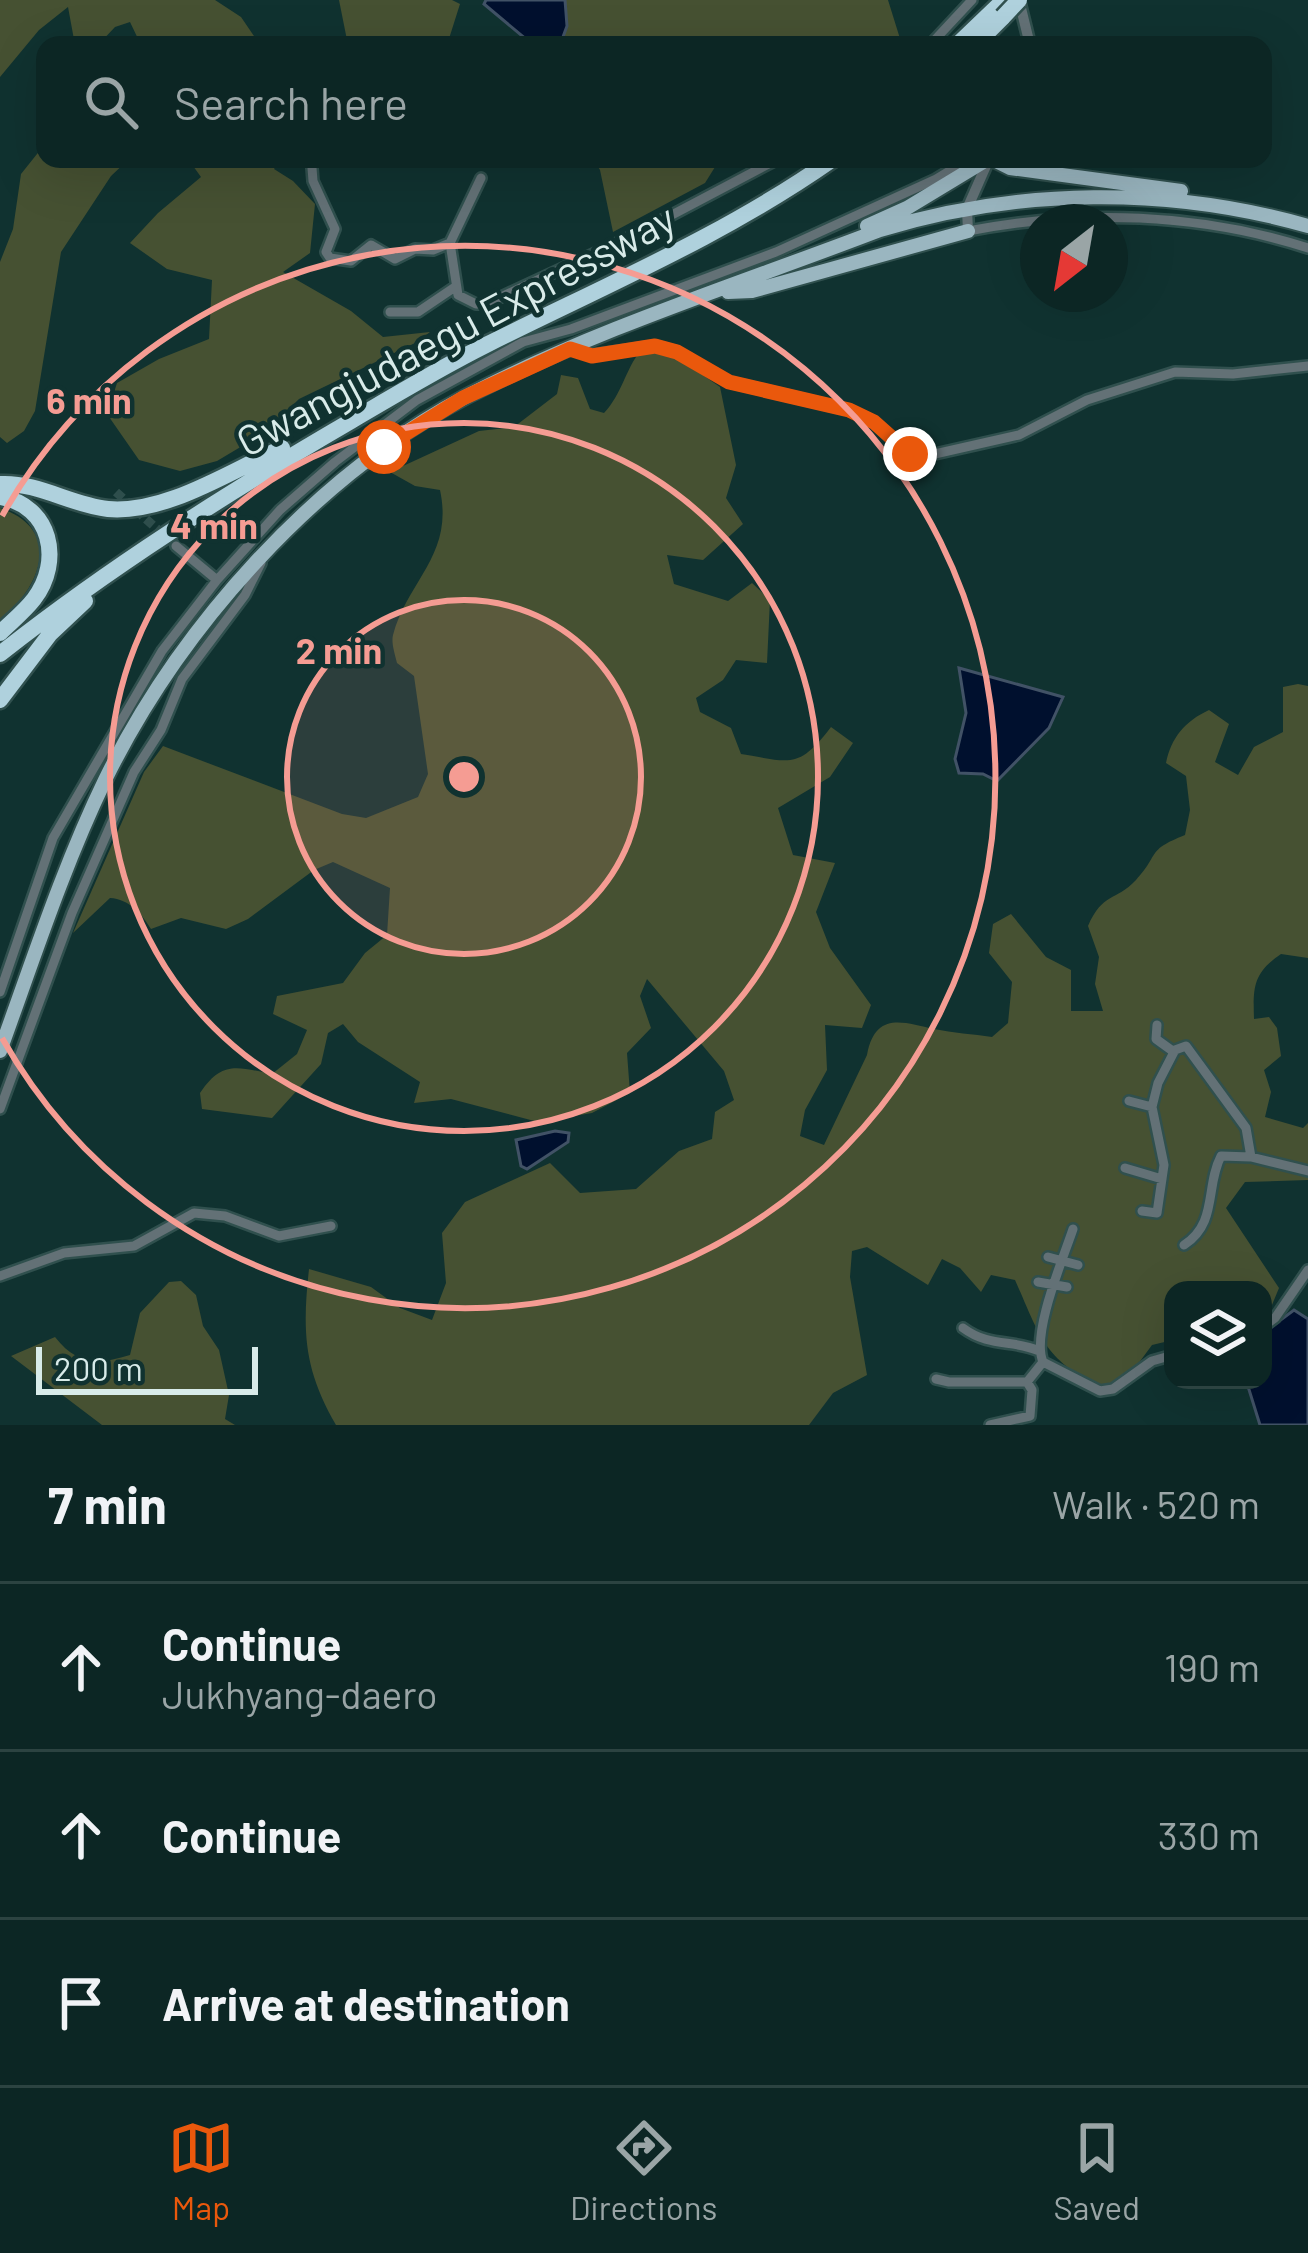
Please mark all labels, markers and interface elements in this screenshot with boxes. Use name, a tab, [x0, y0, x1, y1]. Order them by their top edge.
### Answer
search box	[36, 36, 1272, 168]
icon: search	[78, 69, 144, 135]
text: Search here	[174, 75, 408, 129]
street label: Gwangjudaegu Expressway	[227, 191, 683, 466]
north arrow	[1020, 204, 1128, 312]
text: 6 min	[46, 378, 132, 421]
route start	[357, 420, 411, 474]
route end	[883, 427, 937, 481]
text: 4 min	[170, 503, 258, 546]
text: 2 min	[296, 628, 382, 671]
centre of rings	[443, 756, 485, 798]
map controls	[1164, 1281, 1272, 1389]
button: layers	[1164, 1281, 1272, 1389]
scale bar	[36, 1341, 258, 1394]
text: 200 m	[54, 1348, 143, 1388]
text: 7 min	[48, 1473, 167, 1534]
text: Walk · 520 m	[1052, 1480, 1260, 1527]
text: Continue	[162, 1616, 341, 1670]
icon: ahead	[48, 1634, 114, 1700]
text: 190 m	[1164, 1643, 1260, 1690]
text: Jukhyang-daero	[162, 1670, 438, 1717]
icon: ahead	[48, 1802, 114, 1868]
text: Continue	[162, 1808, 341, 1862]
text: 330 m	[1158, 1811, 1260, 1858]
icon: arrive	[48, 1970, 114, 2036]
text: Arrive at destination	[162, 1976, 570, 2030]
tab: Map	[168, 2115, 234, 2227]
tab: Directions	[570, 2115, 717, 2227]
tab: Saved	[1053, 2115, 1140, 2227]

